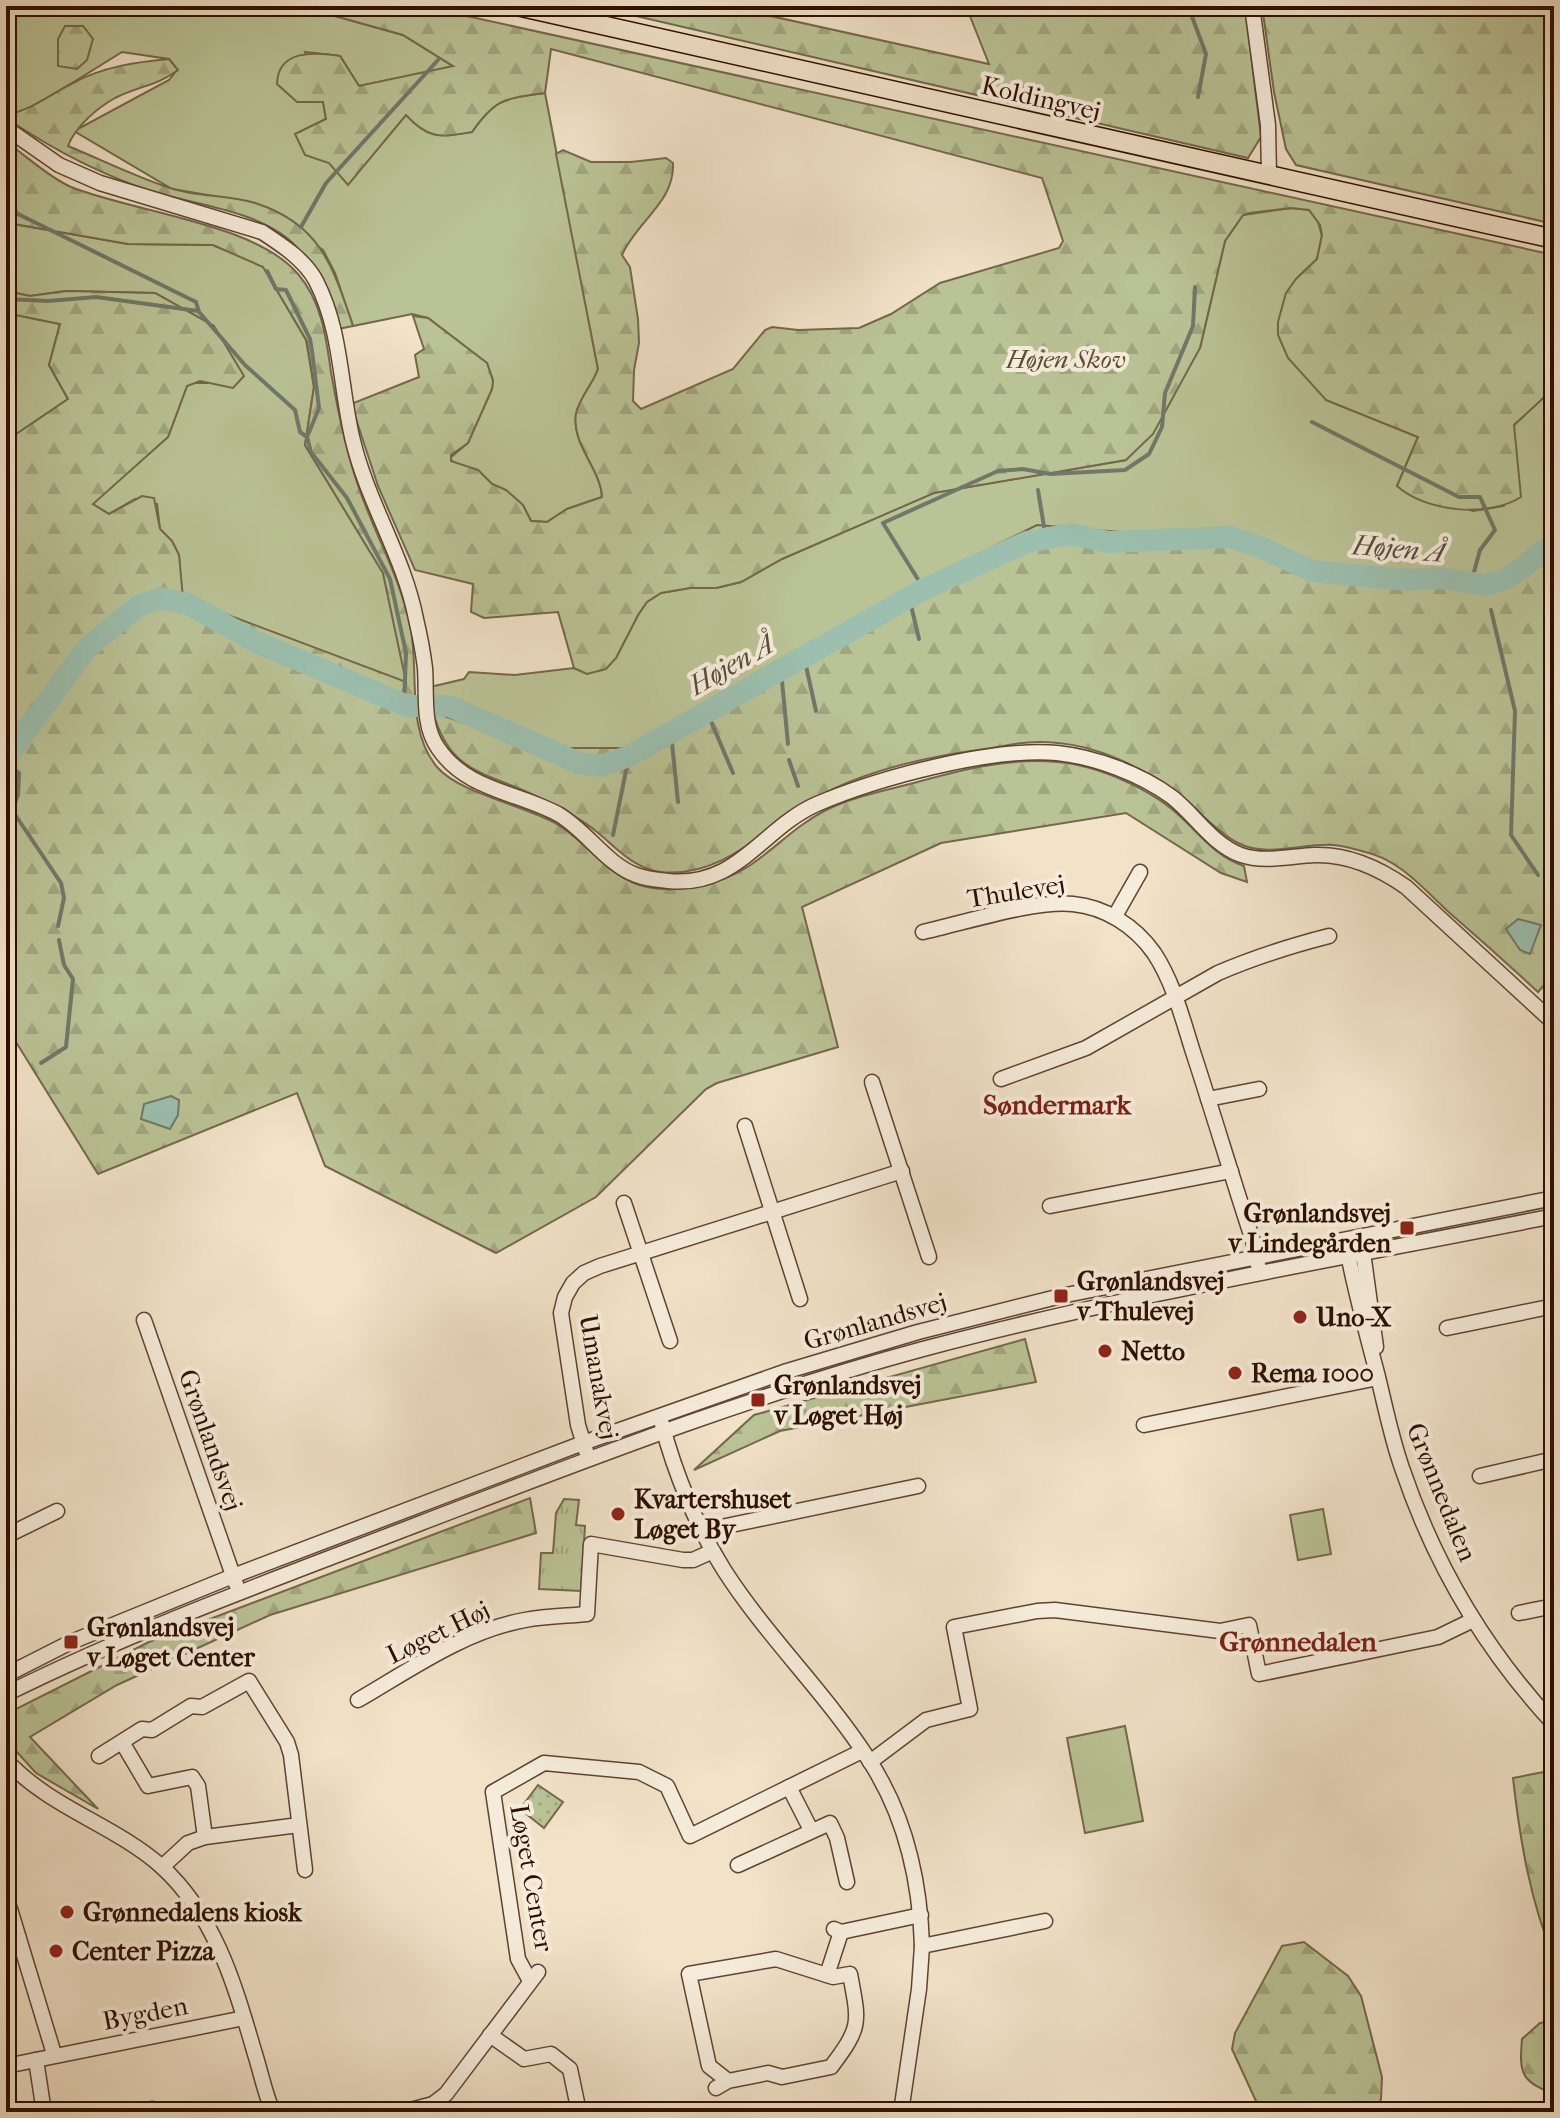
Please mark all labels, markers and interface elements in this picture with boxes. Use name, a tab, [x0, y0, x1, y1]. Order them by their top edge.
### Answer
street label: Koldingvej	[978, 70, 1104, 127]
park label: Højen Skov	[1005, 344, 1126, 375]
water label: Højen Å	[1350, 528, 1449, 569]
water label: Højen Å	[682, 626, 782, 702]
street label: Thulevej	[965, 868, 1067, 915]
district label: Søndermark	[983, 1088, 1133, 1121]
place label: Grønlandsvej v Lindegården	[1227, 1198, 1392, 1259]
marker: Grønlandsvej v Lindegården	[1398, 1219, 1416, 1237]
place label: Grønlandsvej v Thulevej	[1076, 1266, 1224, 1327]
street label: Grønlandsvej	[800, 1286, 950, 1357]
marker: Grønlandsvej v Thulevej	[1052, 1287, 1070, 1305]
place label: Uno-X	[1315, 1302, 1392, 1333]
marker: Uno-X	[1291, 1308, 1309, 1326]
street label: Umanakvej	[572, 1312, 625, 1442]
place label: Netto	[1121, 1336, 1185, 1367]
marker: Netto	[1096, 1342, 1114, 1360]
place label: Rema 1000	[1251, 1358, 1374, 1389]
marker: Rema 1000	[1226, 1364, 1244, 1382]
street label: Grønlandsvej	[172, 1365, 249, 1515]
place label: Grønlandsvej v Løget Høj	[773, 1370, 921, 1431]
marker: Grønlandsvej v Løget Høj	[749, 1391, 767, 1409]
street label: Grønnedalen	[1400, 1419, 1483, 1566]
place label: Kvartershuset Løget By	[634, 1484, 792, 1545]
marker: Kvartershuset Løget By	[609, 1505, 627, 1523]
street label: Løget Høj	[382, 1594, 495, 1671]
place label: Grønlandsvej v Løget Center	[86, 1612, 256, 1673]
district label: Grønnedalen	[1219, 1625, 1378, 1658]
marker: Grønlandsvej v Løget Center	[62, 1633, 80, 1651]
street label: Løget Center	[503, 1802, 560, 1954]
place label: Grønnedalens kiosk	[83, 1897, 303, 1928]
marker: Grønnedalens kiosk	[58, 1903, 76, 1921]
place label: Center Pizza	[72, 1936, 215, 1967]
marker: Center Pizza	[47, 1942, 65, 1960]
street label: Bygden	[100, 1990, 190, 2037]

